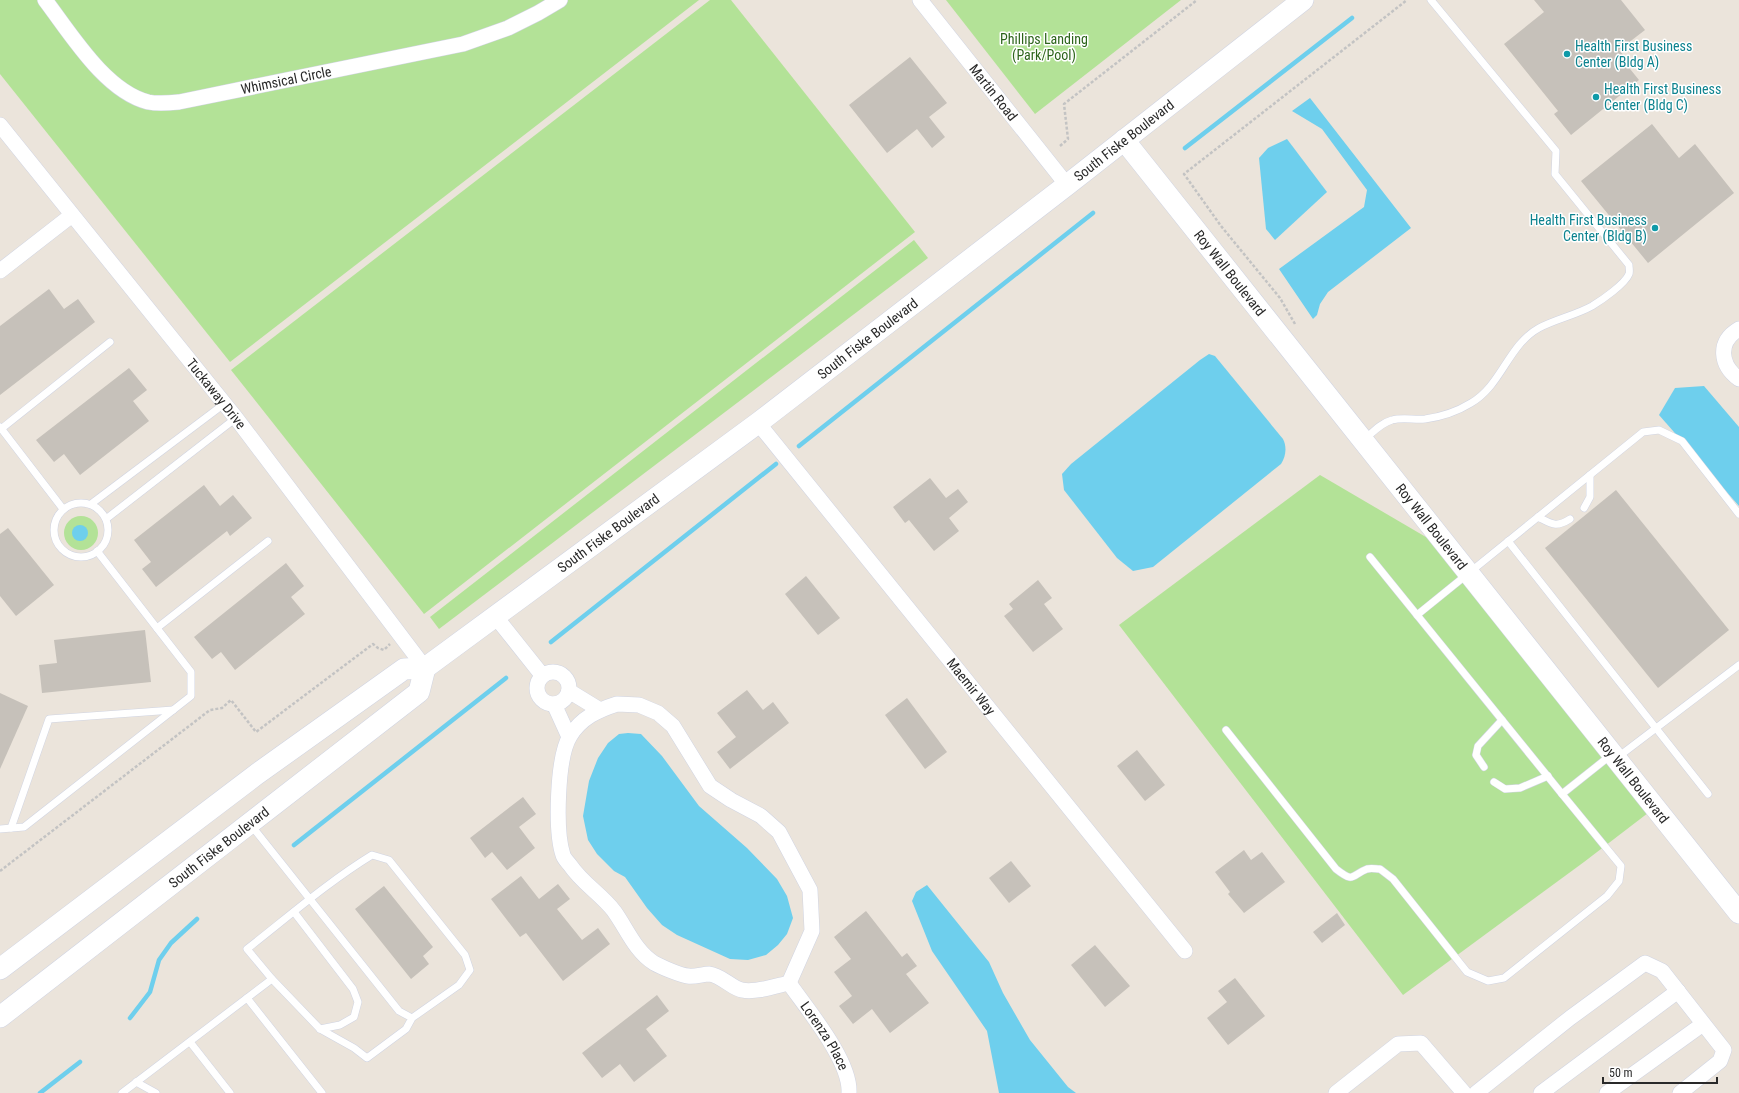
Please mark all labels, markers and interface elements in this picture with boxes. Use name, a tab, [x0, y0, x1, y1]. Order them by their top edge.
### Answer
park label: Phillips Landing (Park/Pool)	[1000, 31, 1088, 64]
place label: Health First Business Center (Bldg A)	[1575, 38, 1692, 71]
marker: Health First Business Center (Bldg A)	[1562, 49, 1572, 59]
street label: Martin Road	[966, 61, 1021, 124]
street label: Whimsical Circle	[239, 63, 333, 97]
place label: Health First Business Center (Bldg C)	[1604, 81, 1721, 114]
marker: Health First Business Center (Bldg C)	[1591, 92, 1601, 102]
street label: South Fiske Boulevard	[1071, 96, 1177, 184]
place label: Health First Business Center (Bldg B)	[1530, 212, 1647, 245]
marker: Health First Business Center (Bldg B)	[1650, 223, 1660, 233]
street label: Roy Wall Boulevard	[1191, 227, 1269, 319]
street label: South Fiske Boulevard	[814, 295, 921, 382]
street label: Tuckaway Drive	[183, 355, 250, 432]
street label: Roy Wall Boulevard	[1393, 480, 1471, 573]
street label: South Fiske Boulevard	[554, 490, 662, 576]
street label: Maemir Way	[944, 655, 999, 718]
street label: Roy Wall Boulevard	[1594, 734, 1672, 826]
street label: South Fiske Boulevard	[166, 803, 272, 891]
street label: Lorenza Place	[797, 998, 852, 1073]
scale bar	[1603, 1059, 1717, 1085]
text: 50 m	[1609, 1066, 1633, 1080]

